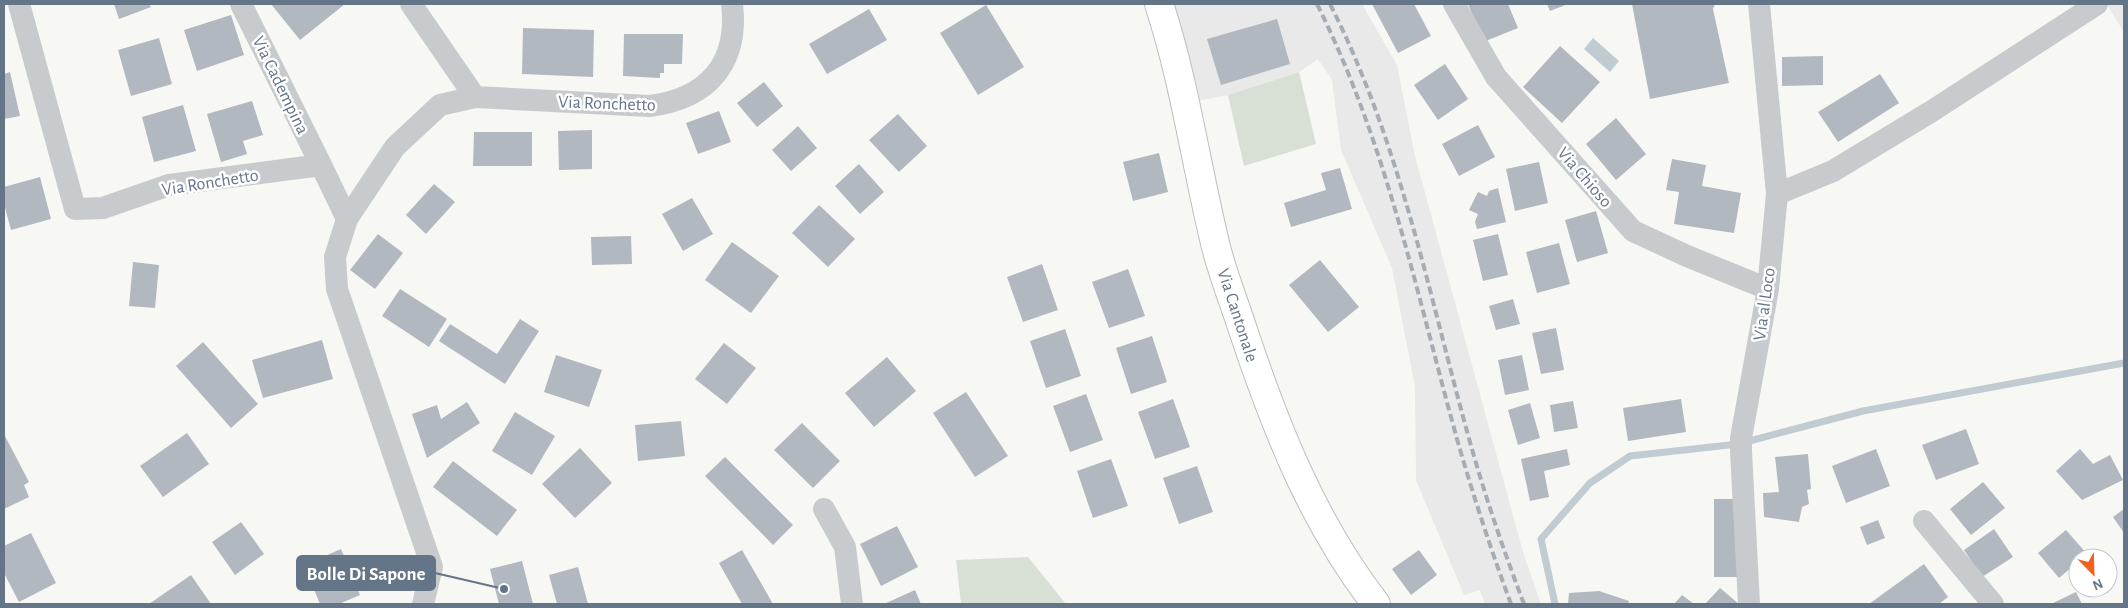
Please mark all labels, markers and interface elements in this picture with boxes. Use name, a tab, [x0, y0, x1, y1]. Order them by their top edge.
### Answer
street label: Via Cadempina	[249, 34, 312, 137]
street label: Via Ronchetto	[558, 93, 656, 115]
street label: Via Chioso	[1553, 144, 1615, 211]
street label: Via Ronchetto	[160, 166, 260, 200]
street label: Via Cantonale	[1213, 266, 1261, 364]
street label: Via al Loco	[1751, 266, 1779, 342]
north arrow	[2068, 548, 2118, 598]
callout: Bolle Di Sapone	[297, 556, 435, 590]
text: Bolle Di Sapone	[307, 565, 425, 584]
text: N	[2090, 576, 2105, 592]

